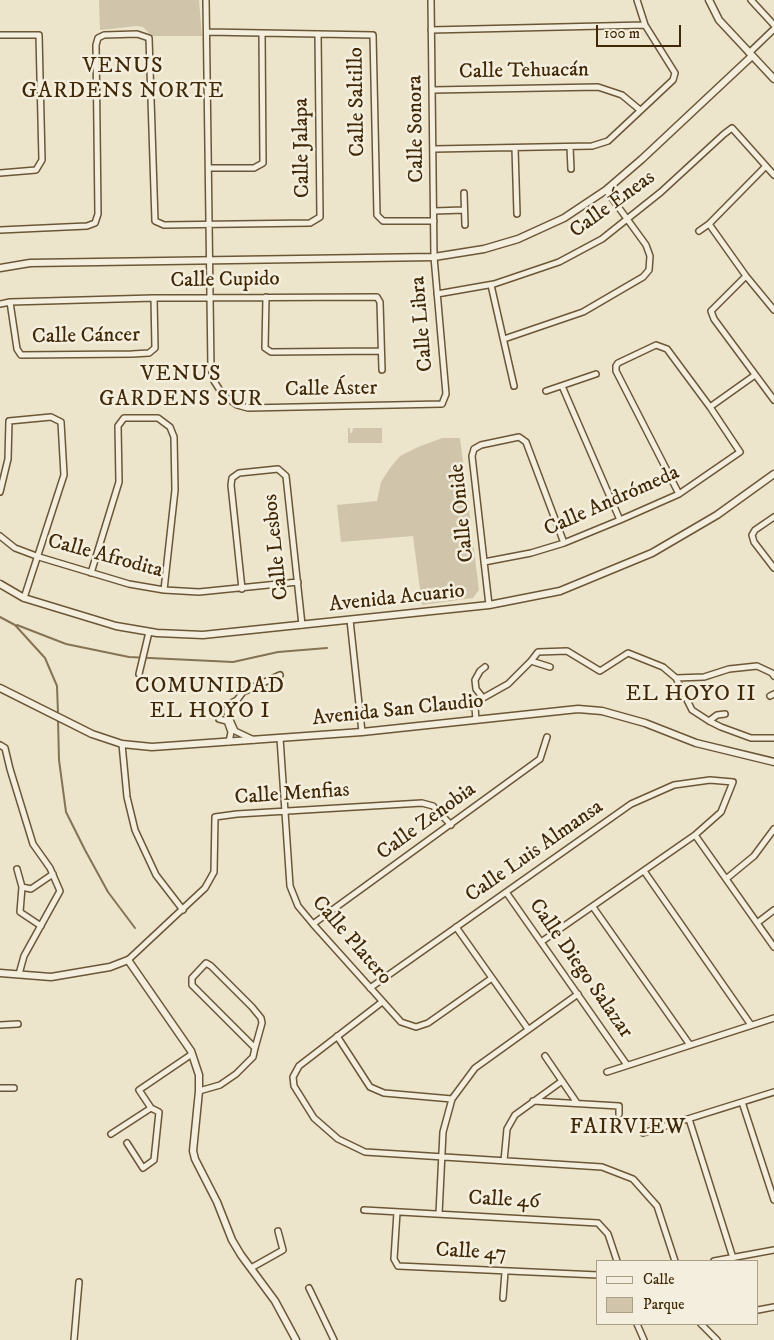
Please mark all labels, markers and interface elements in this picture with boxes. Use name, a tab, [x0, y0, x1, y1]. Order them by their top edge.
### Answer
scale bar	[599, 15, 684, 47]
text: 100 m	[604, 24, 640, 43]
street label: Calle Saltillo	[344, 47, 372, 157]
district label: VENUS GARDENS NORTE	[20, 54, 226, 106]
street label: Calle Tehuacán	[459, 58, 589, 86]
street label: Calle Sonora	[403, 75, 431, 183]
street label: Calle Jalapa	[290, 98, 316, 198]
street label: Calle Éneas	[566, 166, 660, 244]
street label: Calle Cupido	[170, 267, 280, 295]
street label: Calle Libra	[406, 275, 440, 373]
street label: Calle Cáncer	[32, 323, 140, 351]
district label: VENUS GARDENS SUR	[98, 362, 264, 414]
street label: Calle Áster	[285, 377, 377, 403]
street label: Calle Andrómeda	[541, 461, 683, 543]
street label: Calle Onide	[445, 462, 481, 564]
street label: Calle Lesbos	[259, 493, 295, 601]
street label: Calle Afrodita	[45, 530, 165, 584]
street label: Avenida Acuario	[328, 579, 466, 619]
district label: COMUNIDAD EL HOYO I	[134, 674, 286, 726]
district label: EL HOYO II	[624, 682, 758, 708]
street label: Avenida San Claudio	[311, 689, 485, 733]
street label: Calle Menfias	[234, 778, 350, 812]
street label: Calle Zenobia	[373, 778, 481, 866]
street label: Calle Luis Almansa	[461, 795, 609, 909]
street label: Calle Platero	[306, 891, 396, 991]
street label: Calle Diego Salazar	[523, 894, 637, 1044]
district label: FAIRVIEW	[569, 1115, 687, 1141]
street label: Calle 46	[468, 1187, 540, 1215]
street label: Calle 47	[435, 1239, 507, 1267]
legend	[596, 1260, 759, 1325]
text: Calle	[643, 1270, 675, 1289]
text: Parque	[643, 1295, 684, 1314]

